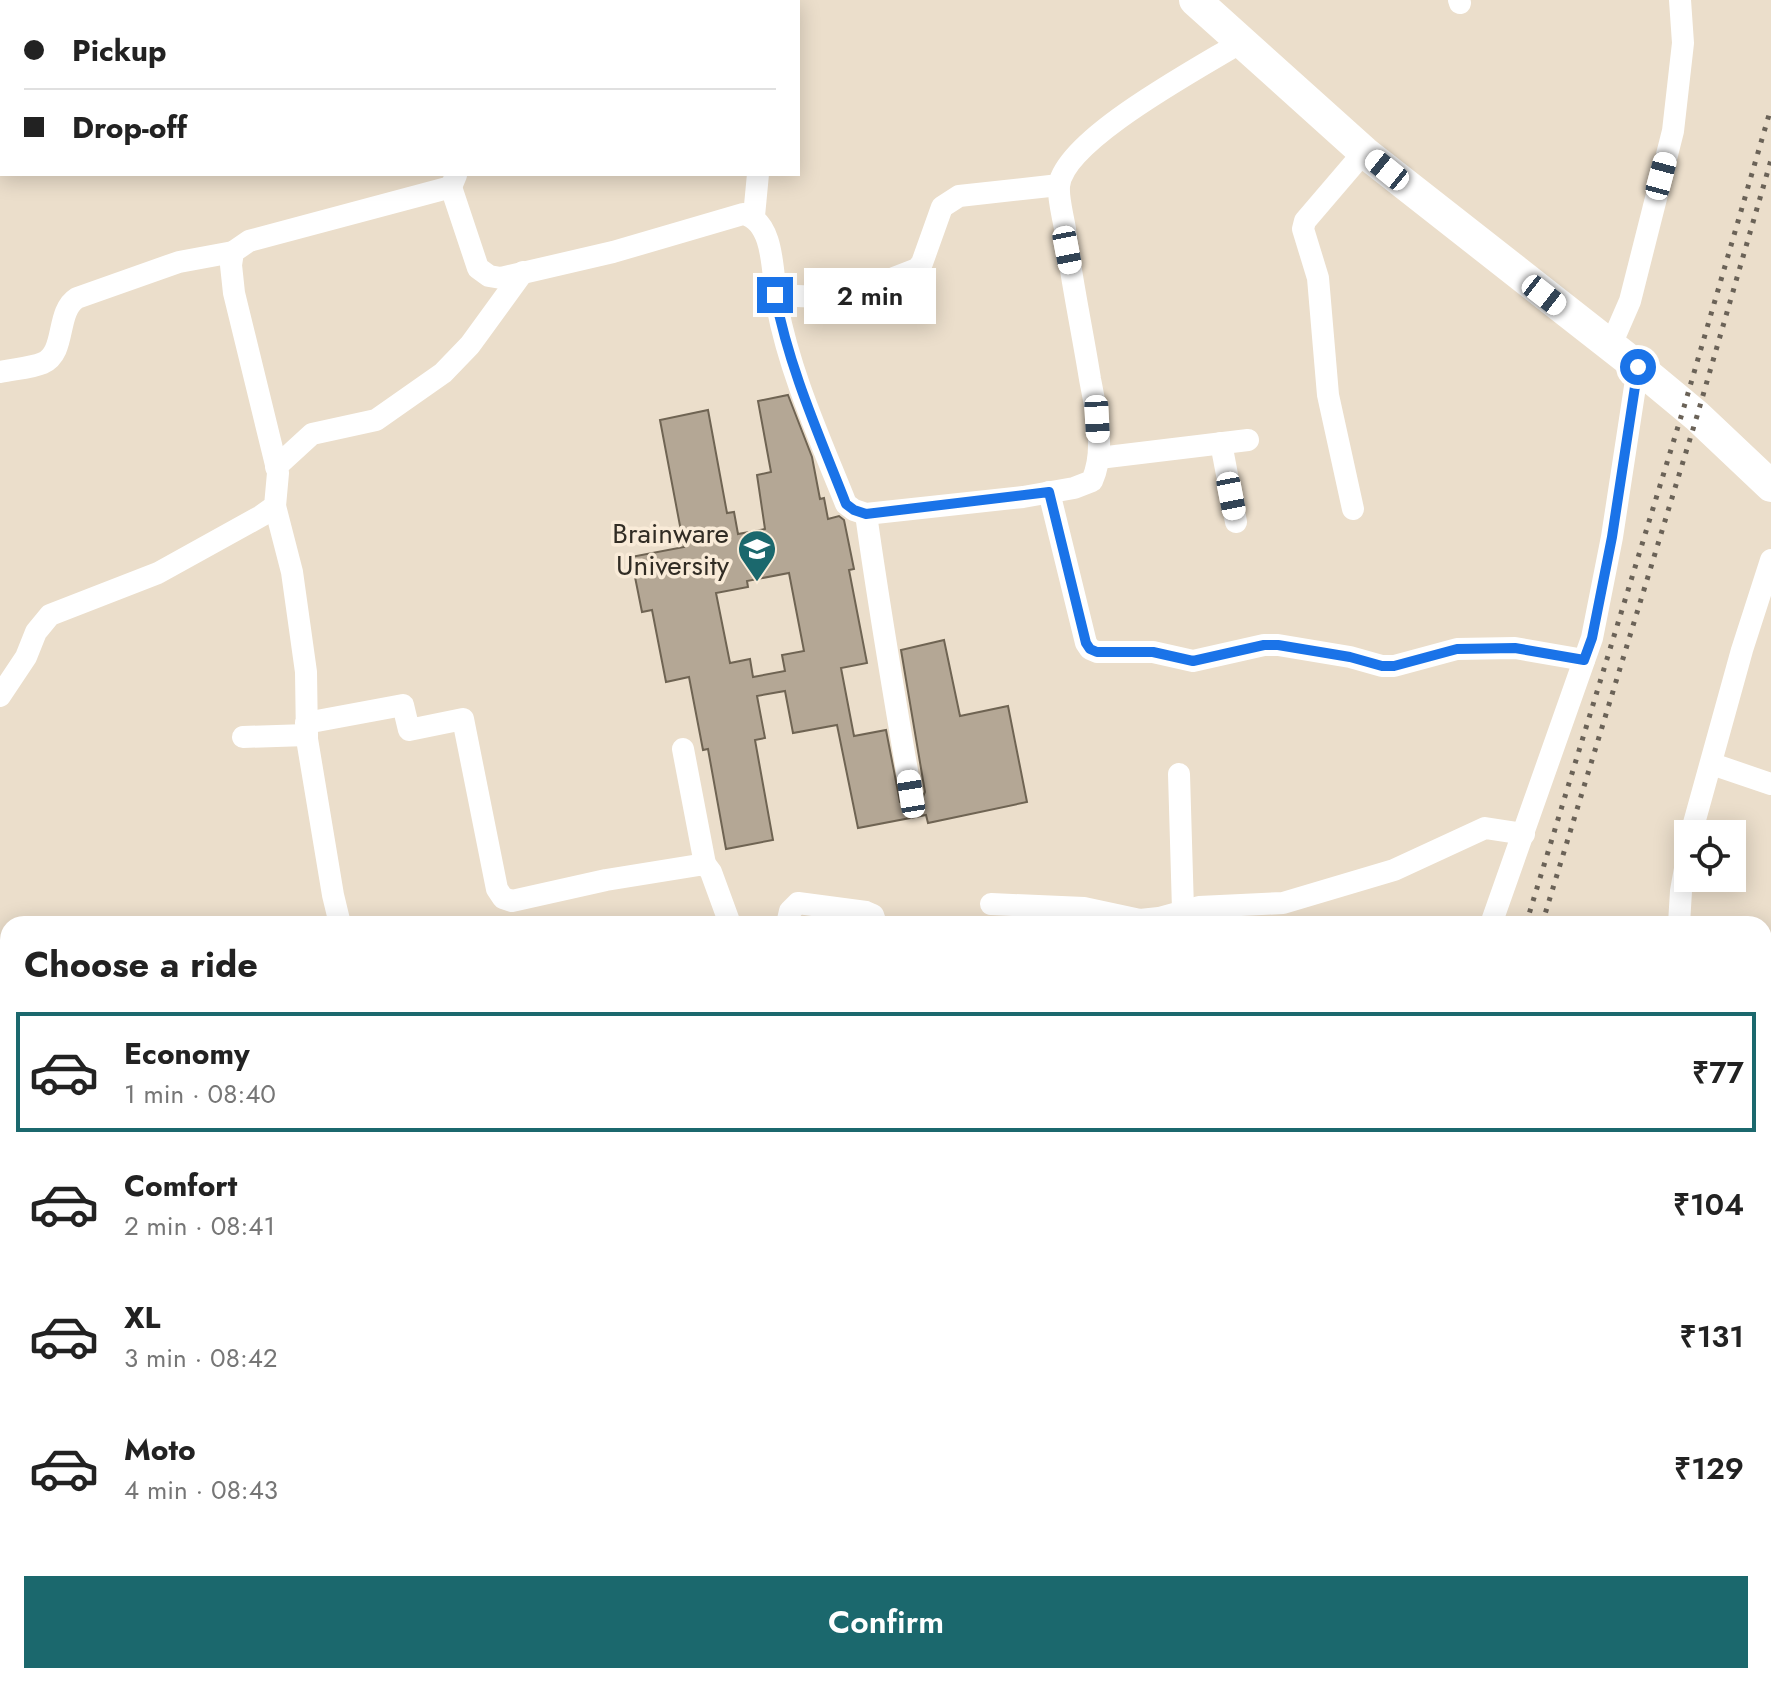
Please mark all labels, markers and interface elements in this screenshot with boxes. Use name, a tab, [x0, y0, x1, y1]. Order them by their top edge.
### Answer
text: Pickup	[72, 29, 167, 72]
text: Drop-off	[72, 106, 187, 149]
car	[1361, 146, 1413, 194]
car	[1643, 150, 1679, 202]
car	[1051, 224, 1083, 276]
callout: 2 min	[803, 267, 935, 323]
car	[1518, 271, 1570, 319]
route end	[757, 277, 793, 313]
text: 2 min	[837, 277, 903, 315]
route start	[1620, 349, 1656, 385]
car	[1084, 394, 1110, 444]
car	[1215, 470, 1247, 522]
place label: Brainware University	[612, 513, 730, 586]
school or university icon: Brainware University	[736, 528, 778, 583]
car	[895, 768, 927, 820]
map controls	[1674, 820, 1746, 892]
button: locate	[1674, 820, 1746, 892]
text: Choose a ride	[24, 938, 258, 990]
text: Economy	[124, 1032, 250, 1075]
icon: car	[28, 1036, 100, 1108]
text: ₹77	[1692, 1051, 1744, 1094]
text: 1 min · 08:40	[124, 1075, 276, 1113]
text: Comfort	[124, 1164, 237, 1207]
icon: car	[28, 1168, 100, 1240]
text: ₹104	[1673, 1183, 1744, 1226]
text: 2 min · 08:41	[124, 1207, 275, 1245]
text: XL	[124, 1296, 160, 1339]
icon: car	[28, 1300, 100, 1372]
text: ₹131	[1679, 1315, 1744, 1358]
text: 3 min · 08:42	[124, 1339, 278, 1377]
text: Moto	[124, 1428, 196, 1471]
icon: car	[28, 1432, 100, 1504]
text: ₹129	[1674, 1447, 1744, 1490]
text: 4 min · 08:43	[124, 1471, 278, 1509]
button: Confirm	[24, 1576, 1748, 1668]

